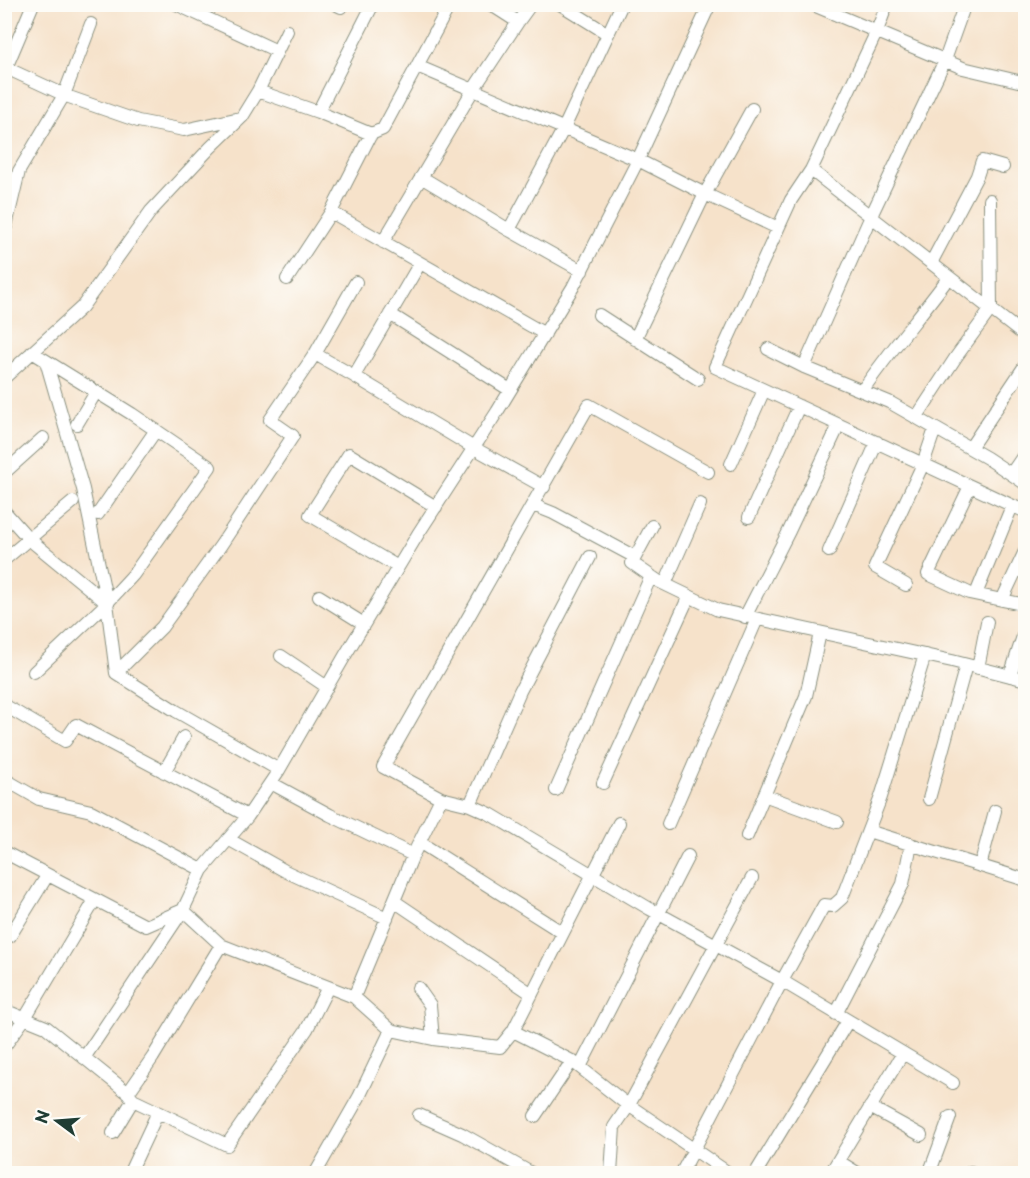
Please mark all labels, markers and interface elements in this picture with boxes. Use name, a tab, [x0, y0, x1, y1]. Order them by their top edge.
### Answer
north arrow	[27, 1091, 87, 1151]
text: N	[28, 1107, 55, 1126]

